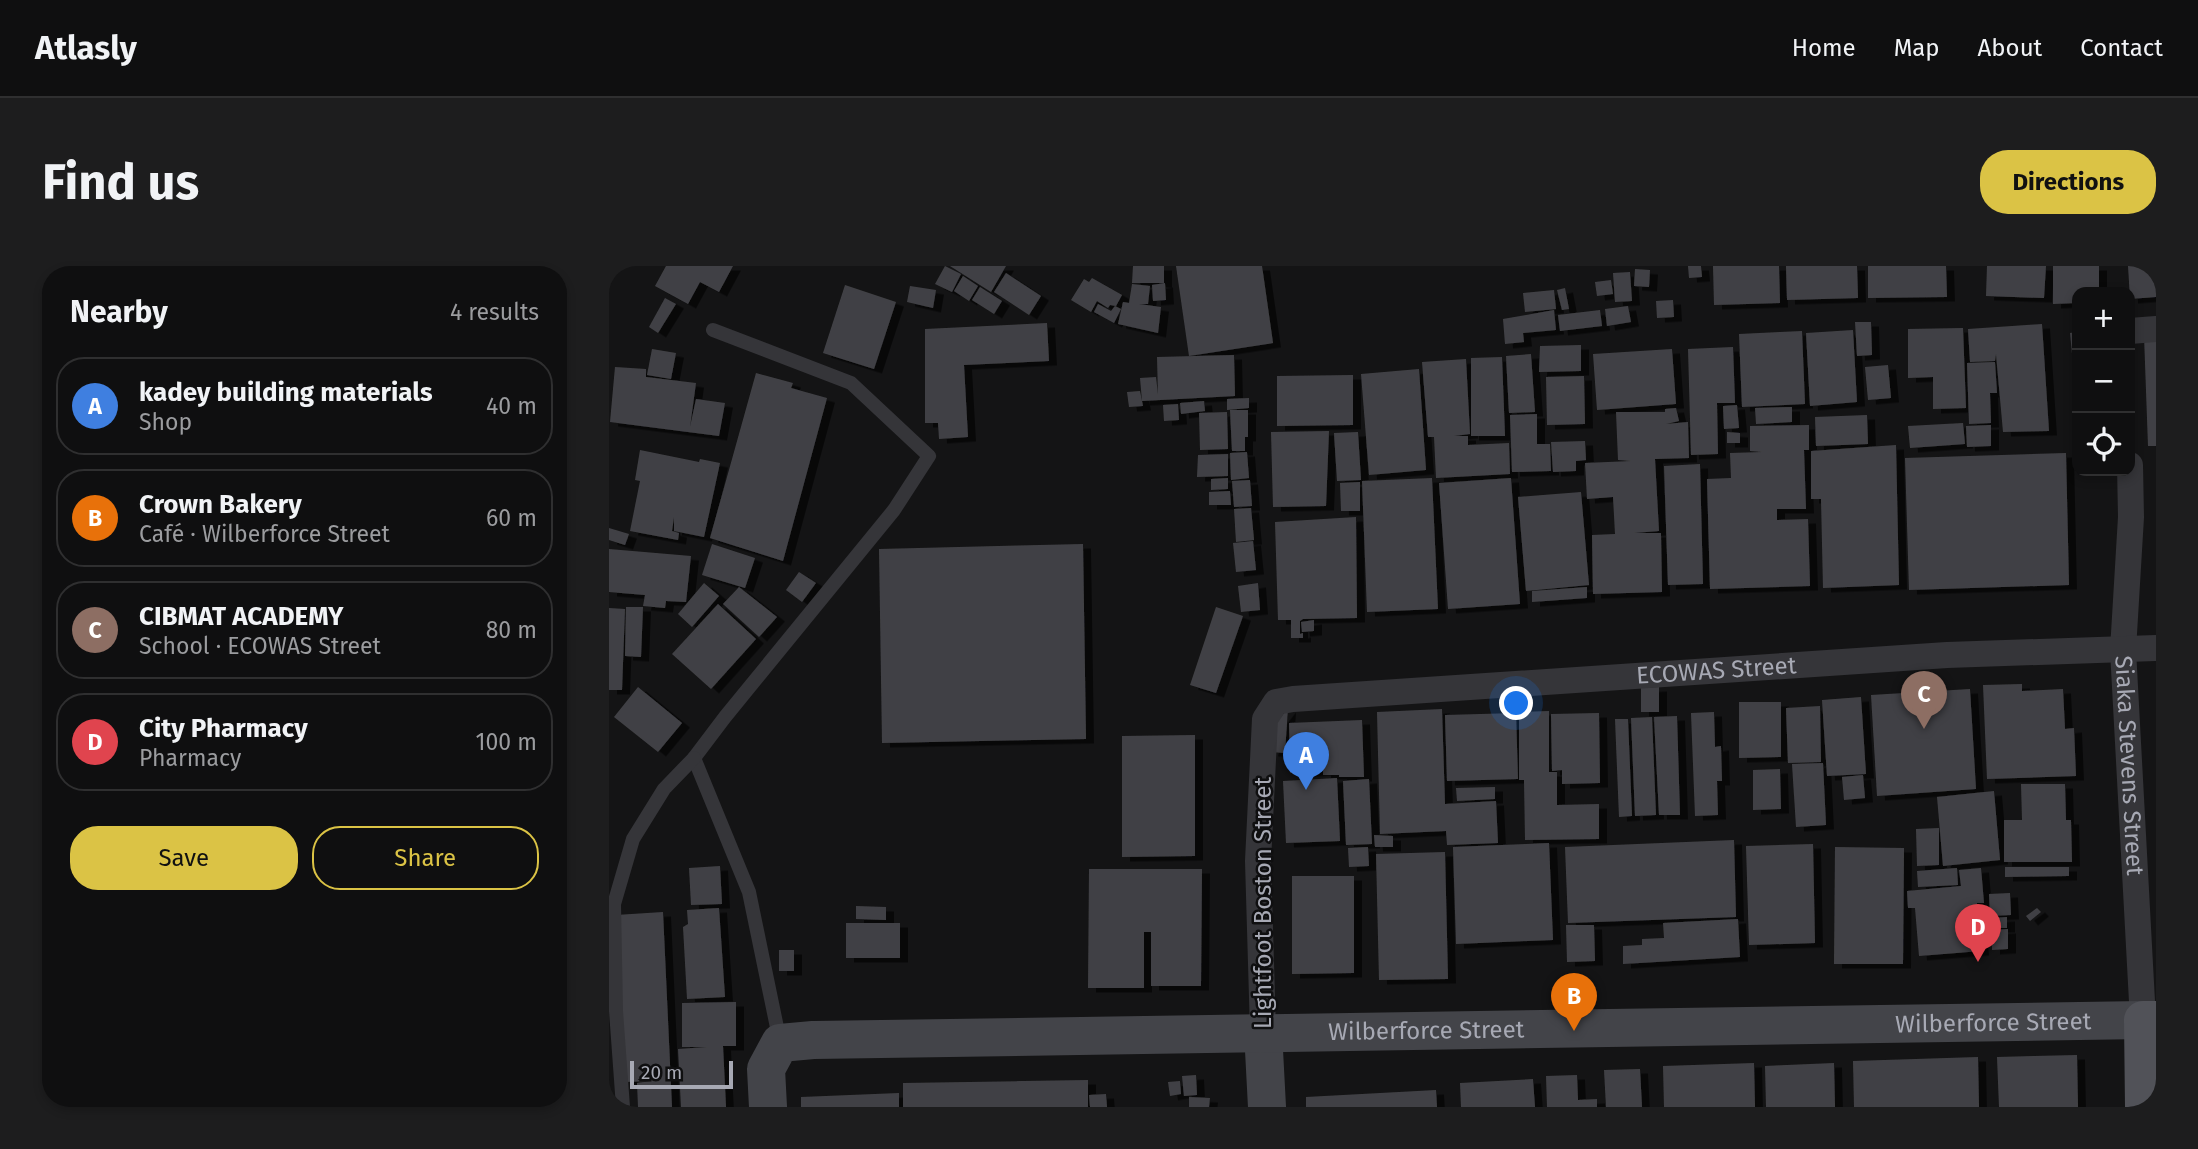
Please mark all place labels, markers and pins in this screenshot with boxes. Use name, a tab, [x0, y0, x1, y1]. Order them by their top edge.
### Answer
pin: C	[1901, 671, 1947, 729]
pin: A	[1283, 732, 1329, 790]
pin: D	[1955, 904, 2001, 962]
pin: B	[1551, 973, 1597, 1031]

